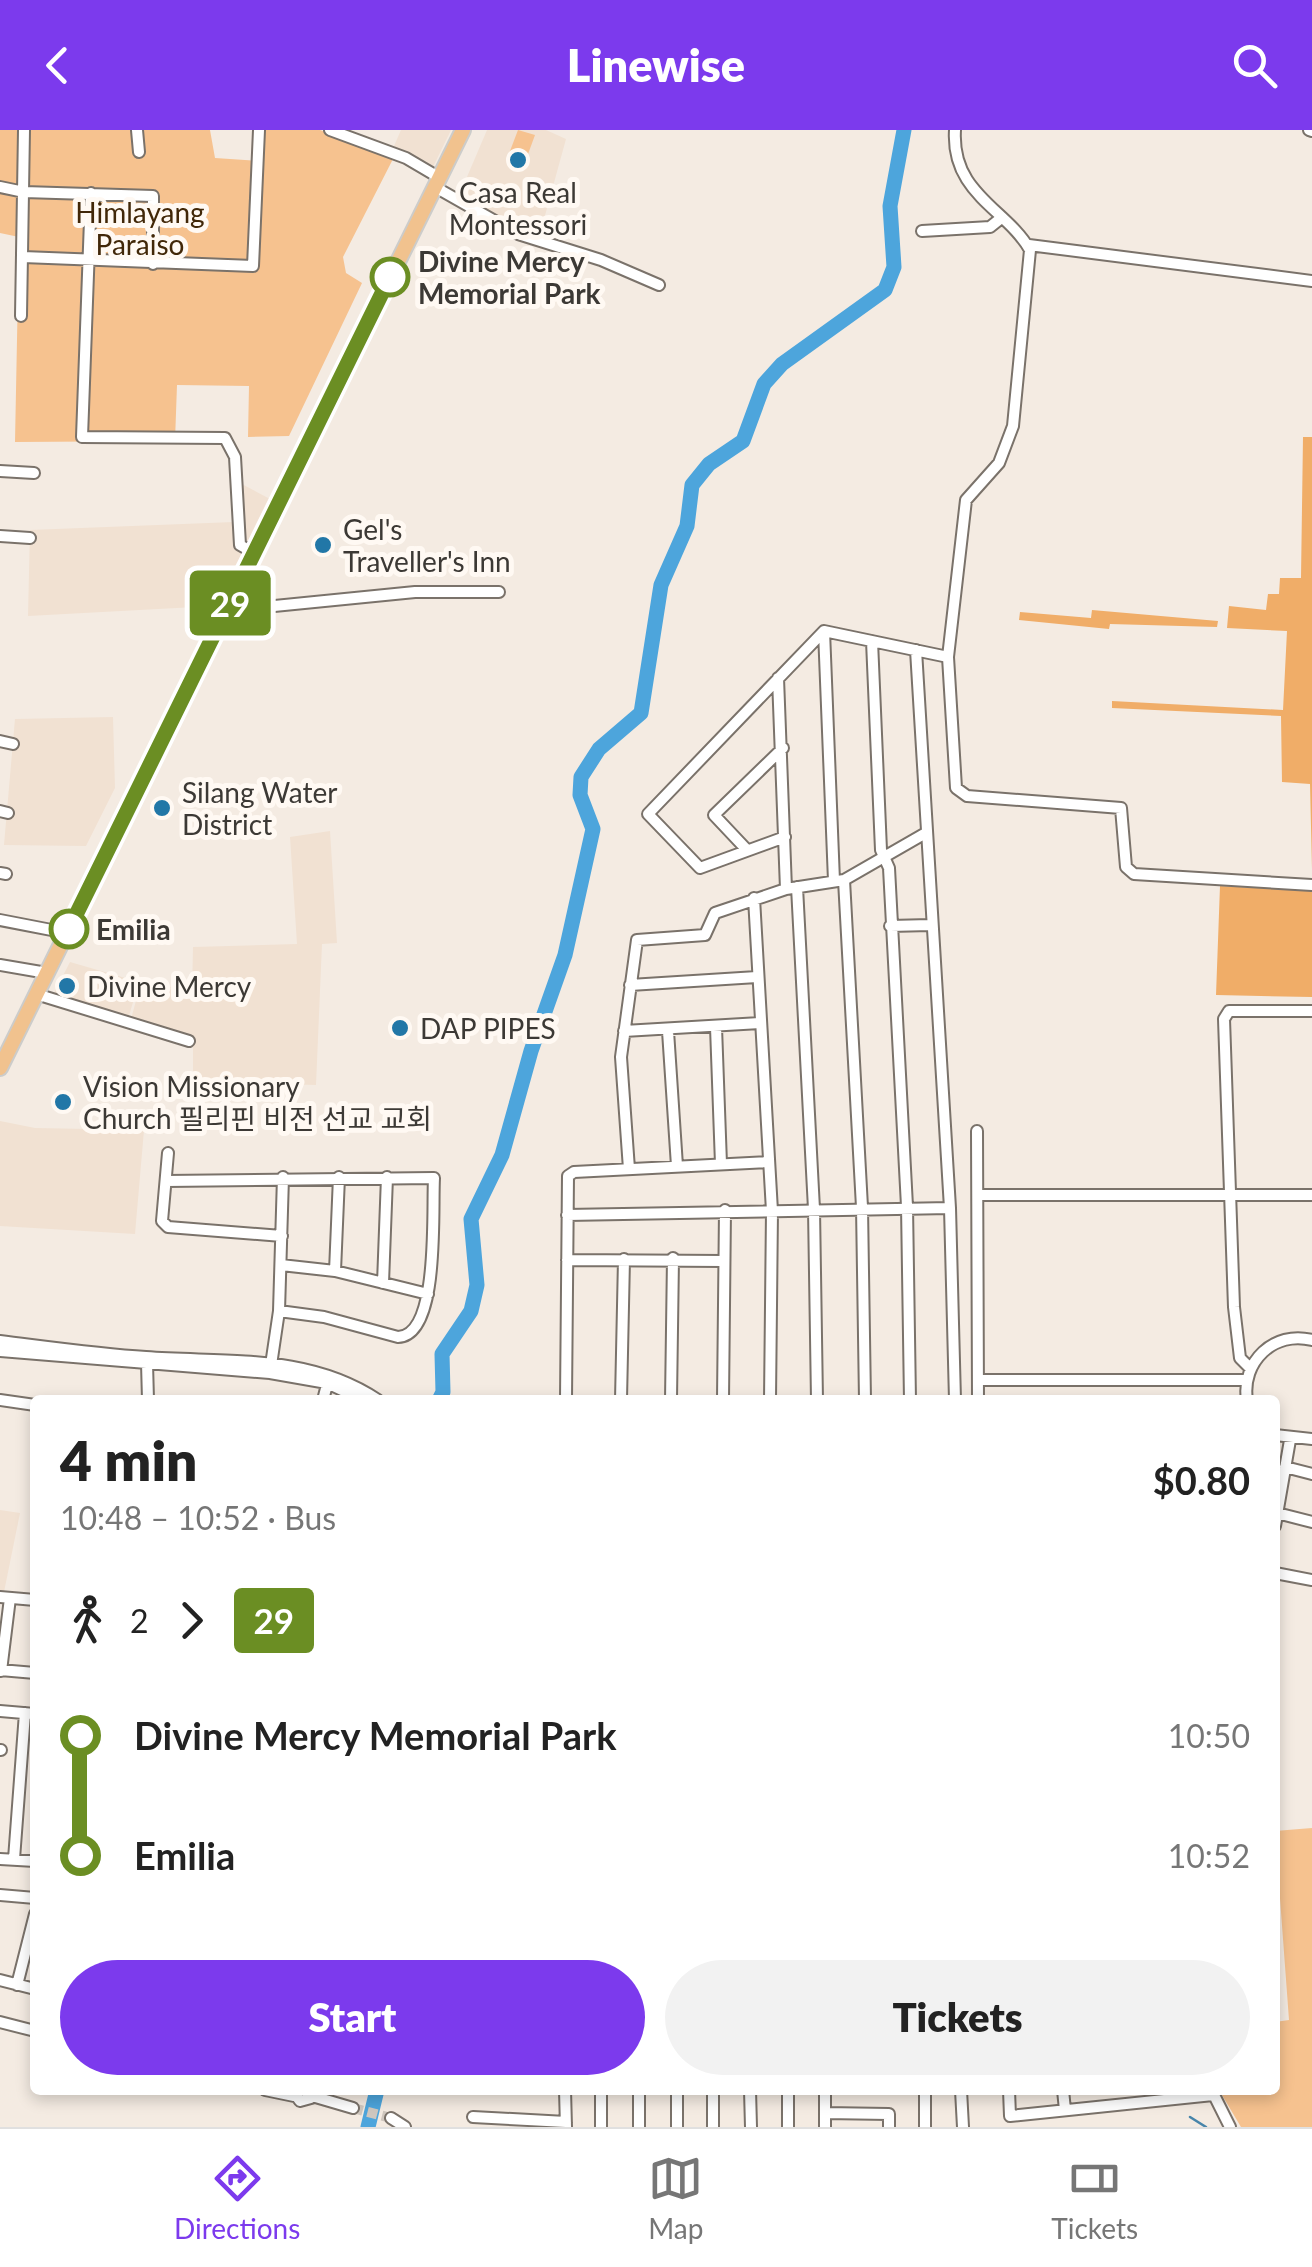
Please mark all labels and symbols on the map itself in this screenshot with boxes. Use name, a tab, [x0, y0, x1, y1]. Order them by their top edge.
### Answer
marker: Casa Real Montessori	[507, 149, 529, 171]
place label: Casa Real Montessori	[449, 175, 587, 241]
park label: Himlayang Paraiso	[75, 195, 205, 261]
place label: Divine Mercy Memorial Park	[418, 244, 601, 310]
marker: Divine Mercy Memorial Park	[371, 258, 409, 296]
place label: Gel's Traveller's Inn	[343, 512, 511, 578]
marker: Gel's Traveller's Inn	[312, 534, 334, 556]
line badge: 29	[185, 570, 275, 636]
place label: Silang Water District	[182, 775, 337, 841]
marker: Silang Water District	[151, 797, 173, 819]
marker: Emilia	[50, 910, 88, 948]
place label: Emilia	[96, 912, 171, 946]
place label: Divine Mercy	[87, 969, 252, 1003]
marker: Divine Mercy	[56, 975, 78, 997]
place label: DAP PIPES	[420, 1011, 556, 1045]
marker: DAP PIPES	[389, 1017, 411, 1039]
place label: Vision Missionary Church 필리핀 비전 선교 교회	[83, 1069, 432, 1135]
marker: Vision Missionary Church 필리핀 비전 선교 교회	[52, 1091, 74, 1113]

